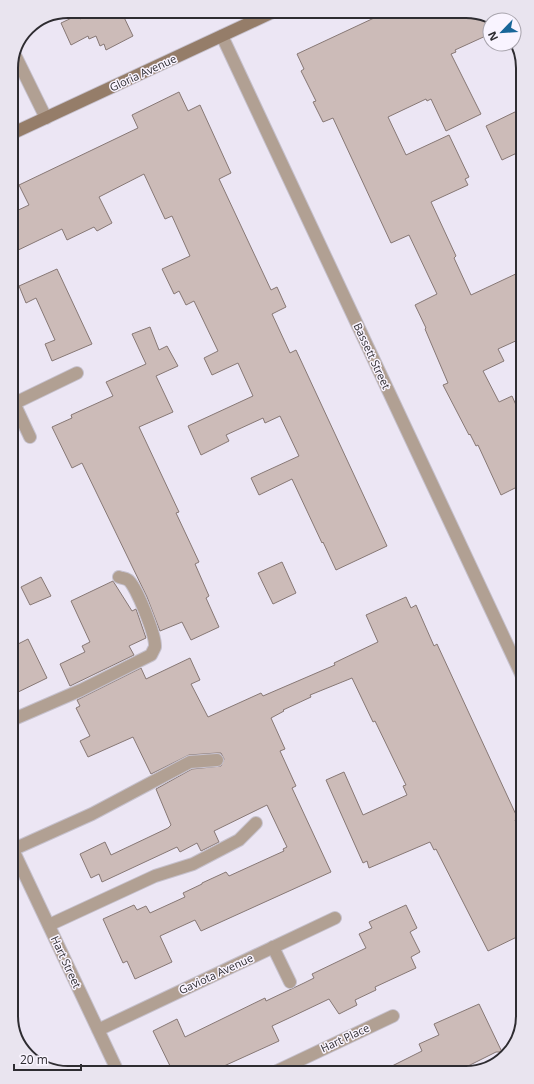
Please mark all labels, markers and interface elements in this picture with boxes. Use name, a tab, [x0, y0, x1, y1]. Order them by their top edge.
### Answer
north arrow	[482, 12, 522, 52]
text: N	[484, 29, 501, 44]
street label: Gloria Avenue	[107, 51, 179, 95]
street label: Bassett Street	[351, 320, 394, 391]
street label: Hart Street	[48, 933, 85, 990]
street label: Gaviota Avenue	[176, 950, 255, 997]
street label: Hart Place	[318, 1020, 372, 1055]
scale bar	[14, 1046, 81, 1072]
text: 20 m	[20, 1051, 48, 1068]

